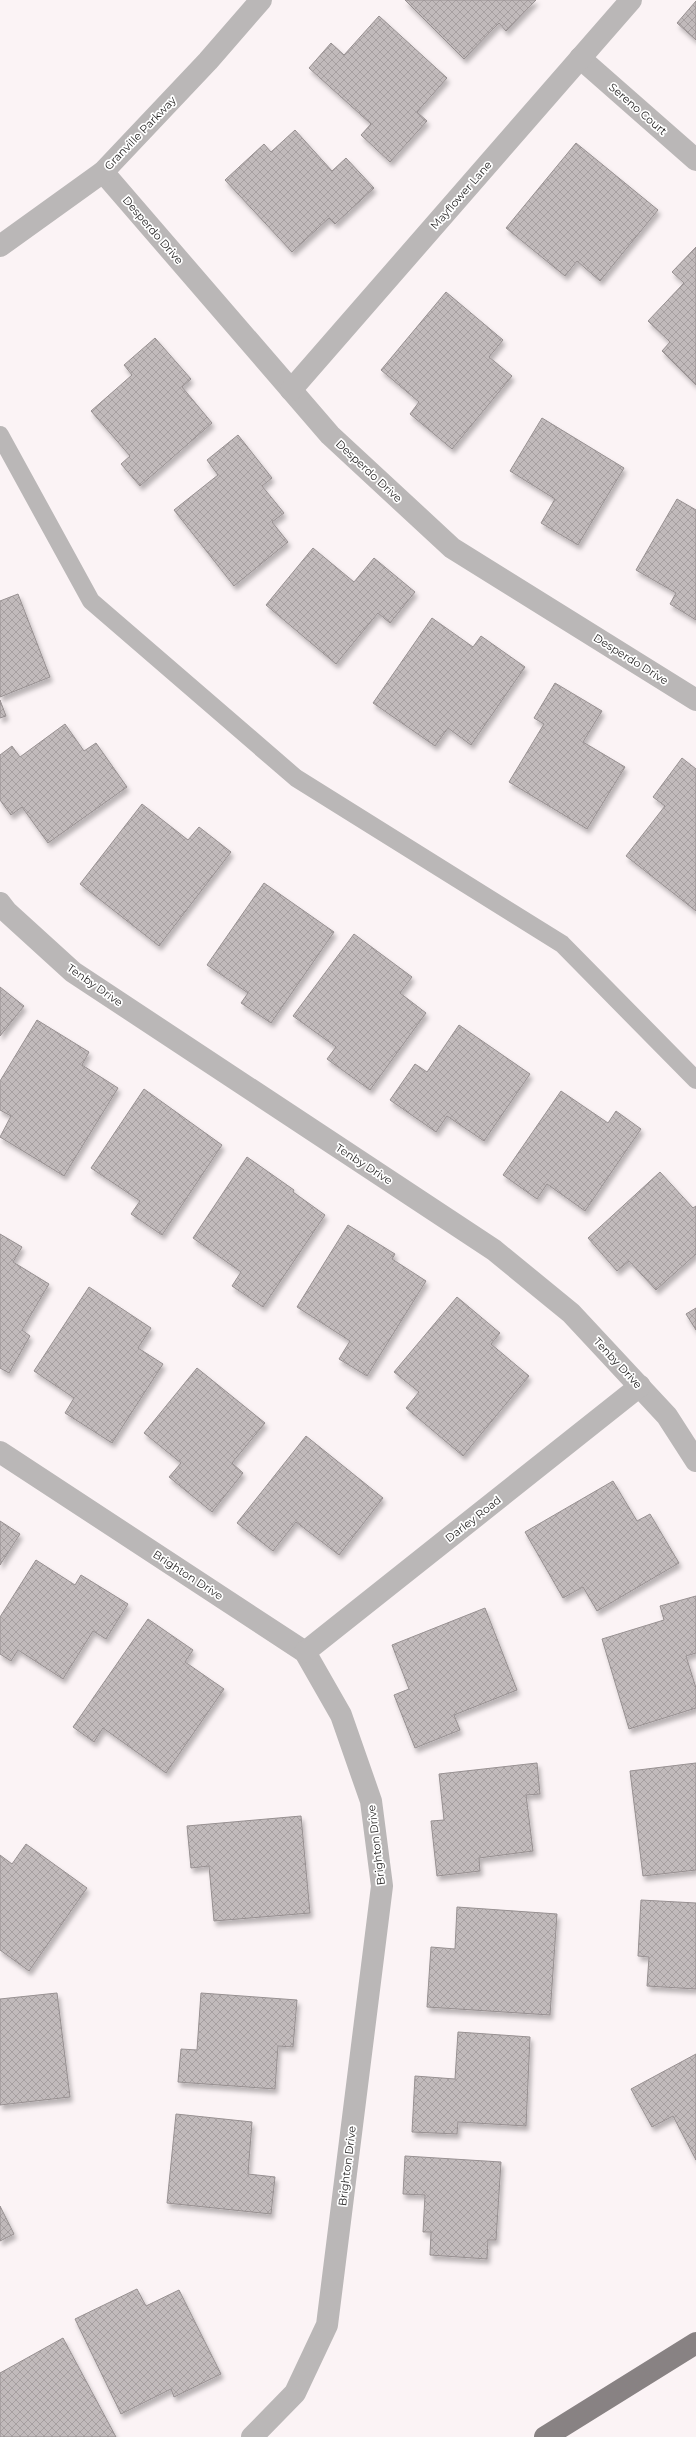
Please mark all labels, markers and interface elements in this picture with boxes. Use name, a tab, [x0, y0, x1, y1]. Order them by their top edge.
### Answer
street label: Sereno Court	[606, 80, 670, 138]
street label: Granville Parkway	[101, 93, 179, 173]
street label: Mayflower Lane	[427, 157, 495, 232]
street label: Desperdo Drive	[120, 193, 187, 267]
street label: Desperdo Drive	[333, 437, 405, 506]
street label: Desperdo Drive	[591, 630, 671, 688]
street label: Tenby Drive	[64, 961, 126, 1010]
street label: Tenby Drive	[333, 1140, 395, 1188]
street label: Tenby Drive	[591, 1335, 645, 1392]
street label: Darley Road	[442, 1493, 504, 1545]
street label: Brighton Drive	[150, 1547, 226, 1603]
street label: Brighton Drive	[364, 1804, 388, 1886]
street label: Brighton Drive	[335, 2125, 359, 2207]

